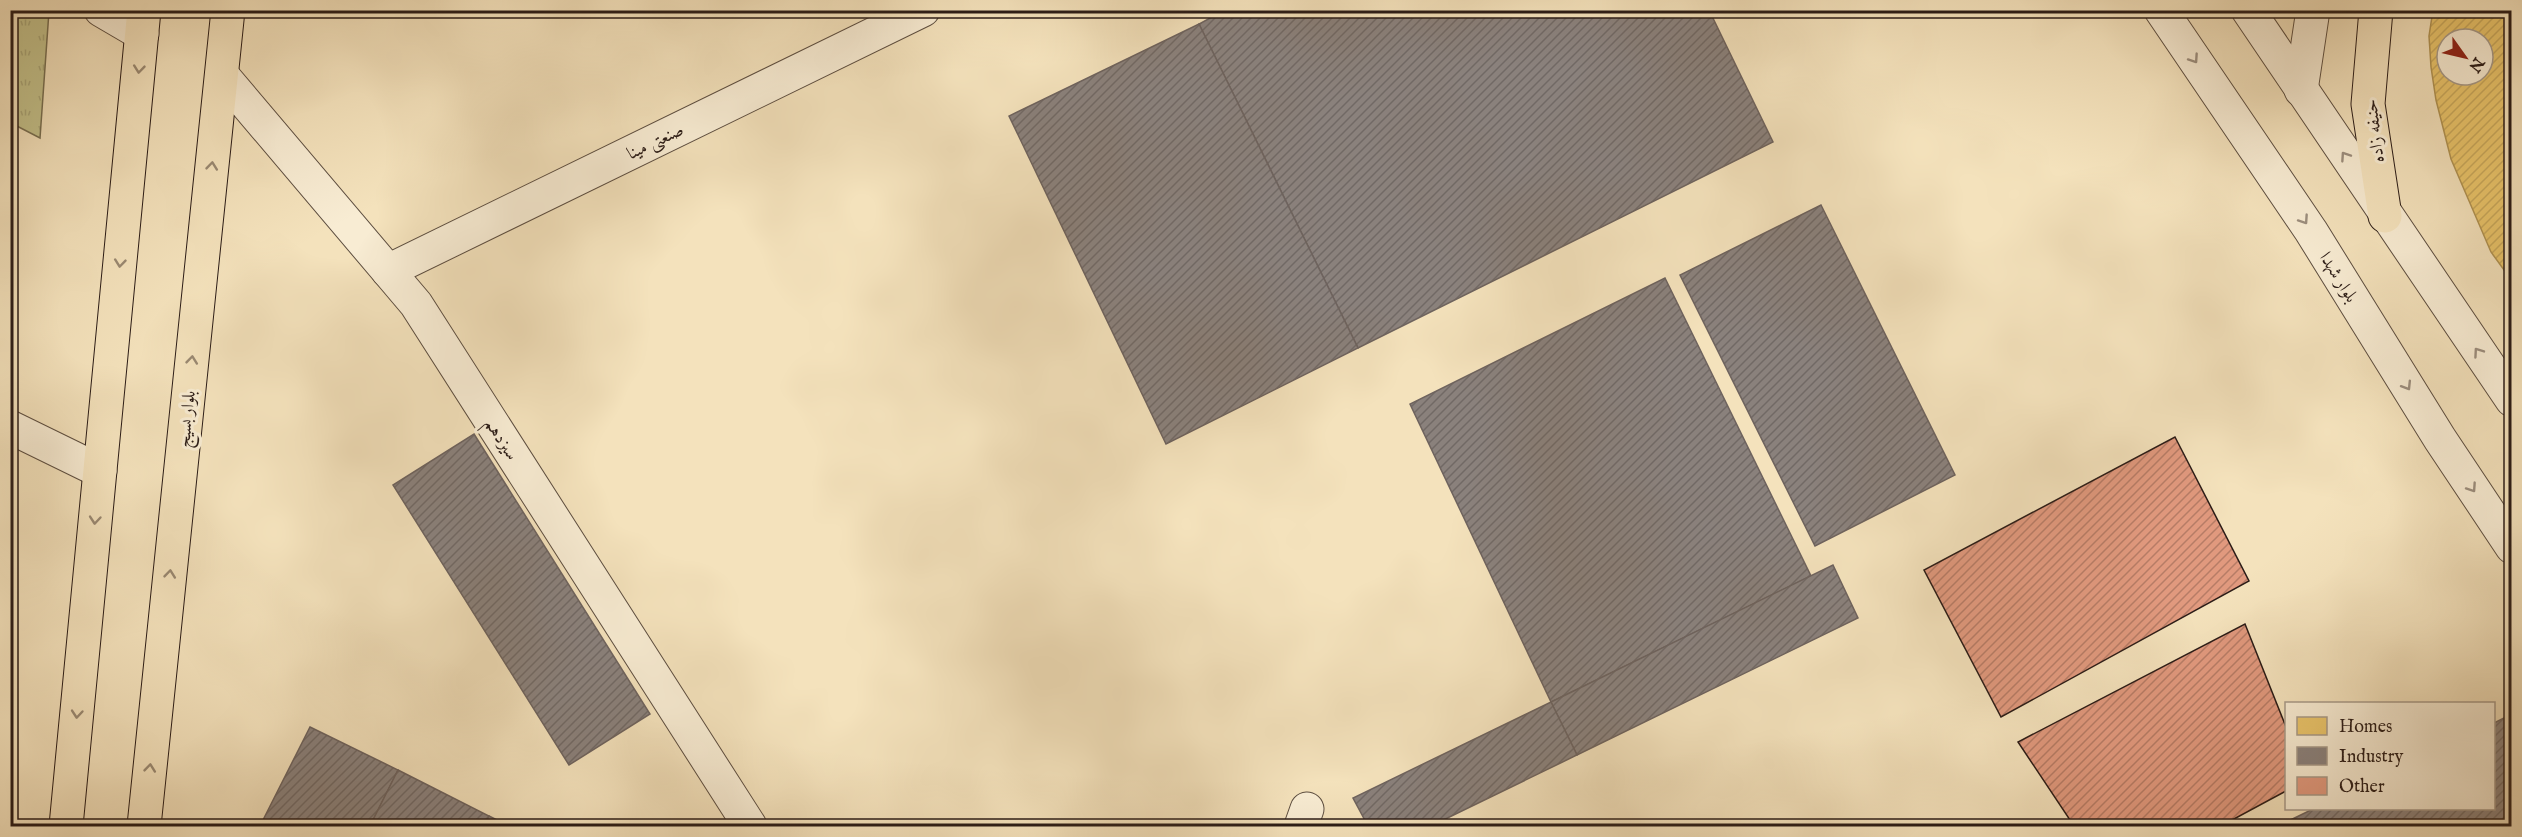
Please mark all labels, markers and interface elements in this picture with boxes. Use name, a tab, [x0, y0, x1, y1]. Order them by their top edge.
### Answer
north arrow	[2435, 27, 2495, 87]
one-way arrow	[2187, 52, 2198, 63]
text: N	[2464, 52, 2488, 76]
one-way arrow	[133, 64, 146, 73]
street label: حنیفه زاده	[2360, 98, 2391, 164]
street label: صنعتی مینا	[623, 119, 688, 166]
one-way arrow	[2341, 152, 2353, 162]
one-way arrow	[205, 161, 218, 170]
one-way arrow	[2297, 214, 2308, 225]
street label: بلوار شهدا	[2313, 248, 2362, 307]
one-way arrow	[114, 258, 127, 267]
one-way arrow	[2474, 348, 2485, 359]
one-way arrow	[185, 355, 198, 364]
one-way arrow	[2399, 380, 2411, 390]
street label: بلوار بسیج	[173, 389, 205, 449]
street label: سیزدهم	[475, 414, 523, 467]
one-way arrow	[2465, 481, 2476, 492]
one-way arrow	[89, 515, 102, 524]
one-way arrow	[163, 570, 176, 579]
legend	[2285, 702, 2495, 810]
one-way arrow	[71, 709, 84, 718]
text: Homes	[2339, 716, 2392, 739]
text: Industry	[2339, 746, 2403, 769]
one-way arrow	[143, 764, 156, 773]
text: Other	[2339, 776, 2385, 799]

